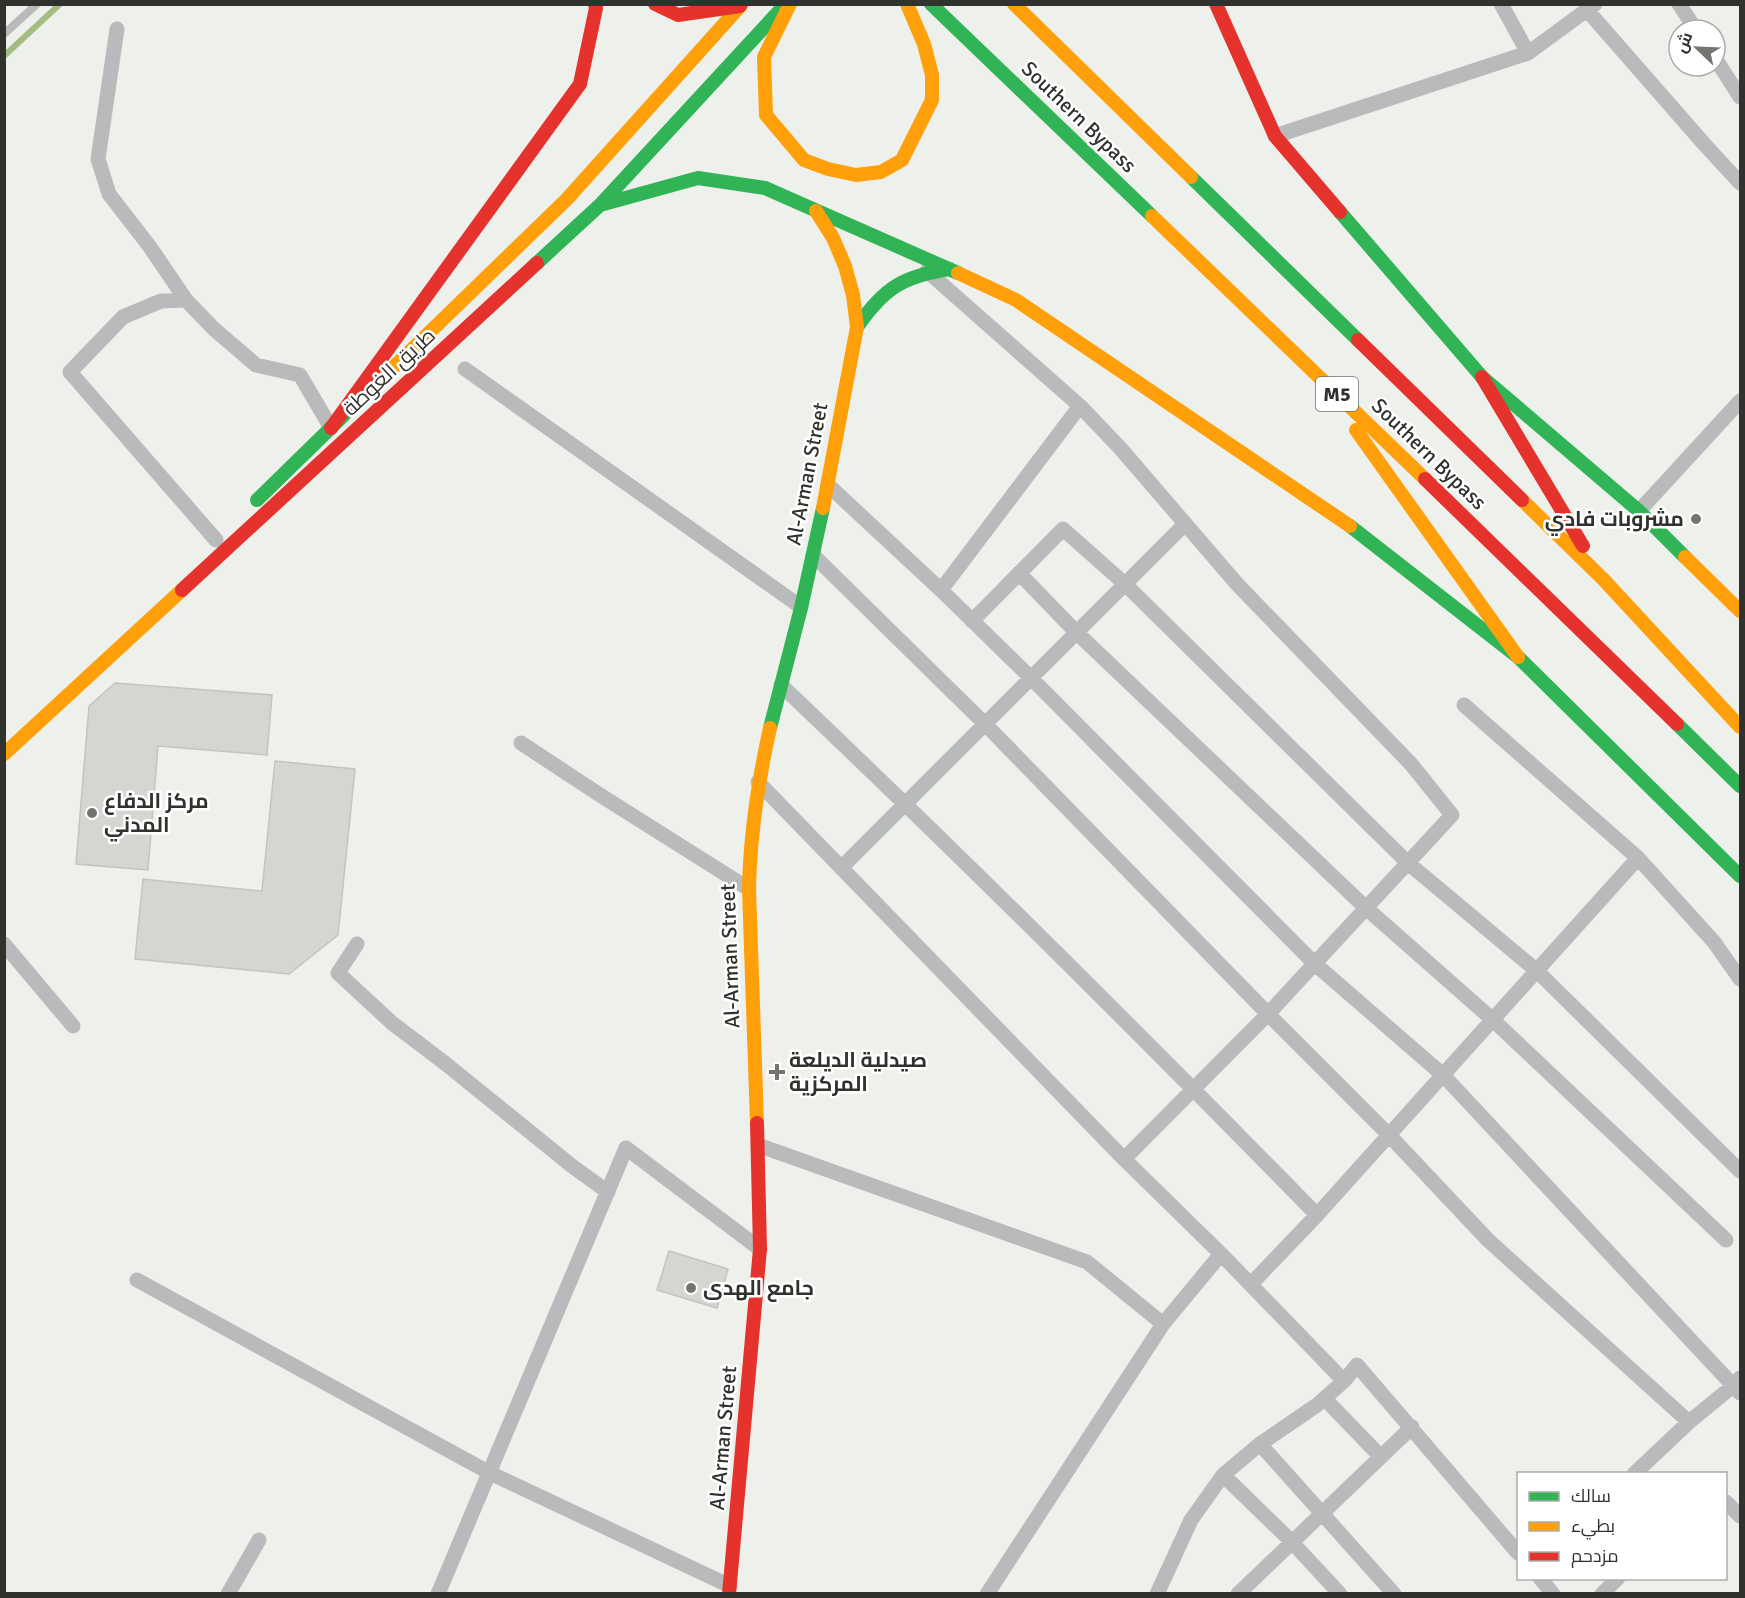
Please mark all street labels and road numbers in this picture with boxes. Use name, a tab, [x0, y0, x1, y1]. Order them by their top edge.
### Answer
street label: Southern Bypass	[1016, 56, 1142, 178]
street label: طريق الغوطة	[337, 323, 441, 421]
road number: M5	[1316, 377, 1358, 411]
street label: Southern Bypass	[1366, 393, 1492, 515]
street label: Al-Arman Street	[780, 401, 834, 547]
street label: Al-Arman Street	[714, 883, 746, 1029]
street label: Al-Arman Street	[704, 1365, 742, 1511]

